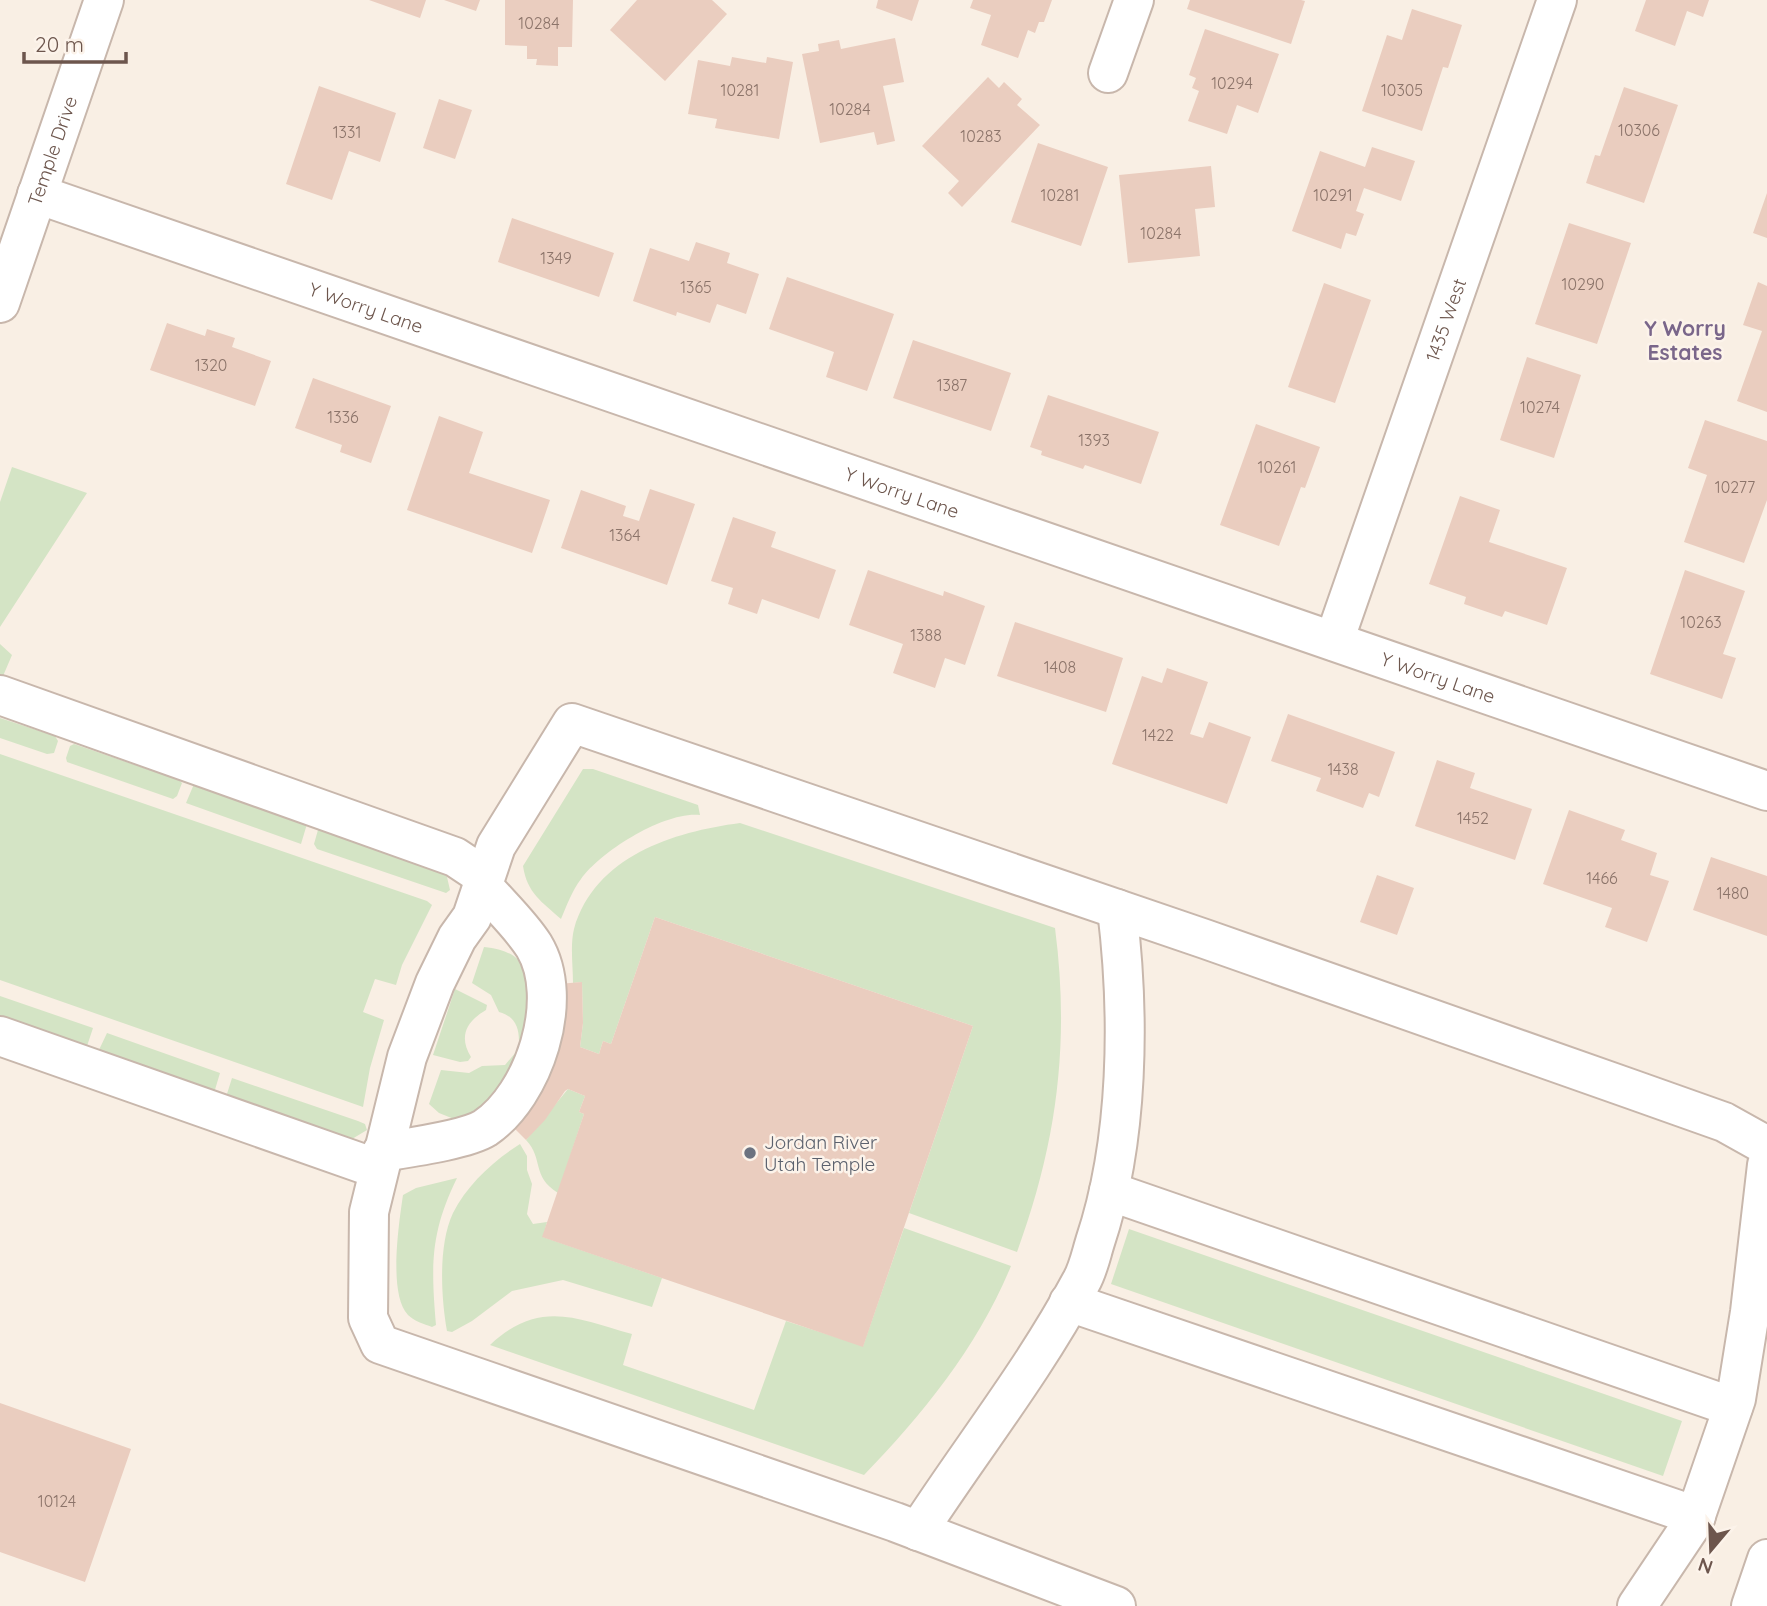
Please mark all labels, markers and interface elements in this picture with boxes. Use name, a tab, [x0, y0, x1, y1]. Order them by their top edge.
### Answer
house number: 10284	[518, 13, 560, 33]
scale bar	[24, 21, 126, 65]
text: 20 m	[35, 31, 84, 57]
house number: 10294	[1211, 73, 1253, 93]
house number: 10281	[721, 80, 759, 100]
house number: 10305	[1381, 80, 1423, 100]
street label: Temple Drive	[22, 93, 82, 209]
house number: 10284	[829, 99, 871, 119]
house number: 10306	[1618, 120, 1660, 140]
house number: 1331	[333, 122, 361, 142]
house number: 10283	[960, 126, 1002, 146]
house number: 10281	[1041, 185, 1079, 205]
house number: 10291	[1313, 185, 1353, 205]
house number: 10284	[1140, 223, 1182, 243]
house number: 1349	[540, 248, 572, 268]
house number: 10290	[1562, 274, 1604, 294]
street label: 1435 West	[1420, 275, 1471, 365]
street label: Y Worry Lane	[306, 277, 426, 338]
house number: 1365	[680, 277, 712, 297]
district label: Y Worry Estates	[1644, 315, 1726, 365]
house number: 1320	[195, 355, 227, 375]
house number: 1387	[937, 375, 967, 395]
house number: 10274	[1520, 397, 1560, 417]
house number: 1336	[327, 407, 359, 427]
house number: 1393	[1078, 430, 1110, 450]
house number: 10261	[1258, 457, 1296, 477]
street label: Y Worry Lane	[842, 462, 962, 523]
house number: 10277	[1715, 477, 1755, 497]
house number: 1364	[609, 525, 641, 545]
house number: 10263	[1680, 612, 1722, 632]
house number: 1388	[910, 625, 942, 645]
street label: Y Worry Lane	[1378, 647, 1498, 708]
house number: 1408	[1044, 657, 1076, 677]
house number: 1422	[1142, 725, 1174, 745]
house number: 1438	[1327, 759, 1359, 779]
house number: 1452	[1457, 808, 1489, 828]
house number: 1466	[1586, 868, 1618, 888]
house number: 1480	[1717, 883, 1749, 903]
place label: Jordan River Utah Temple	[764, 1130, 878, 1176]
marker: Jordan River Utah Temple	[742, 1145, 758, 1161]
house number: 10124	[38, 1491, 76, 1511]
north arrow	[1676, 1515, 1746, 1585]
text: N	[1695, 1552, 1716, 1580]

